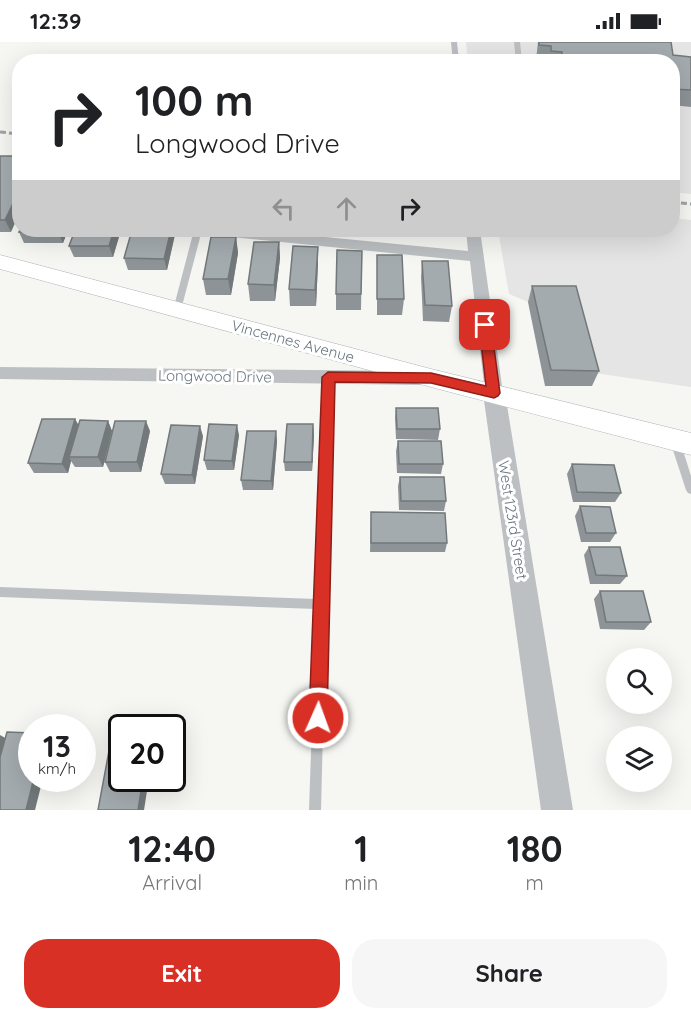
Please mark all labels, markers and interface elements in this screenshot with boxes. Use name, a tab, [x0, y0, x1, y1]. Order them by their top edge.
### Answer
text: 12:39	[30, 7, 81, 35]
text: 100 m	[135, 74, 253, 127]
icon: right	[36, 78, 114, 156]
text: Longwood Drive	[135, 126, 340, 160]
icon: left	[267, 192, 300, 225]
icon: ahead	[330, 192, 363, 225]
icon: right	[393, 192, 426, 225]
pin	[459, 299, 510, 350]
icon: arrive	[468, 308, 501, 341]
street label: Vincennes Avenue	[230, 315, 356, 367]
street label: Longwood Drive	[158, 366, 272, 386]
street label: West 123rd Street	[494, 459, 532, 581]
map controls	[606, 648, 672, 792]
button: search	[606, 648, 672, 714]
position arrow	[286, 686, 350, 750]
speed limit sign: 20	[108, 714, 186, 792]
button: layers	[606, 726, 672, 792]
text: 13	[43, 727, 71, 765]
text: km/h	[38, 759, 76, 778]
text: 12:40	[128, 826, 216, 871]
text: 1	[354, 826, 368, 871]
text: 180	[507, 826, 563, 871]
text: Arrival	[142, 870, 202, 895]
text: min	[344, 870, 378, 895]
text: m	[526, 870, 544, 895]
button: Exit	[24, 939, 340, 1008]
button: Share	[352, 939, 667, 1008]

